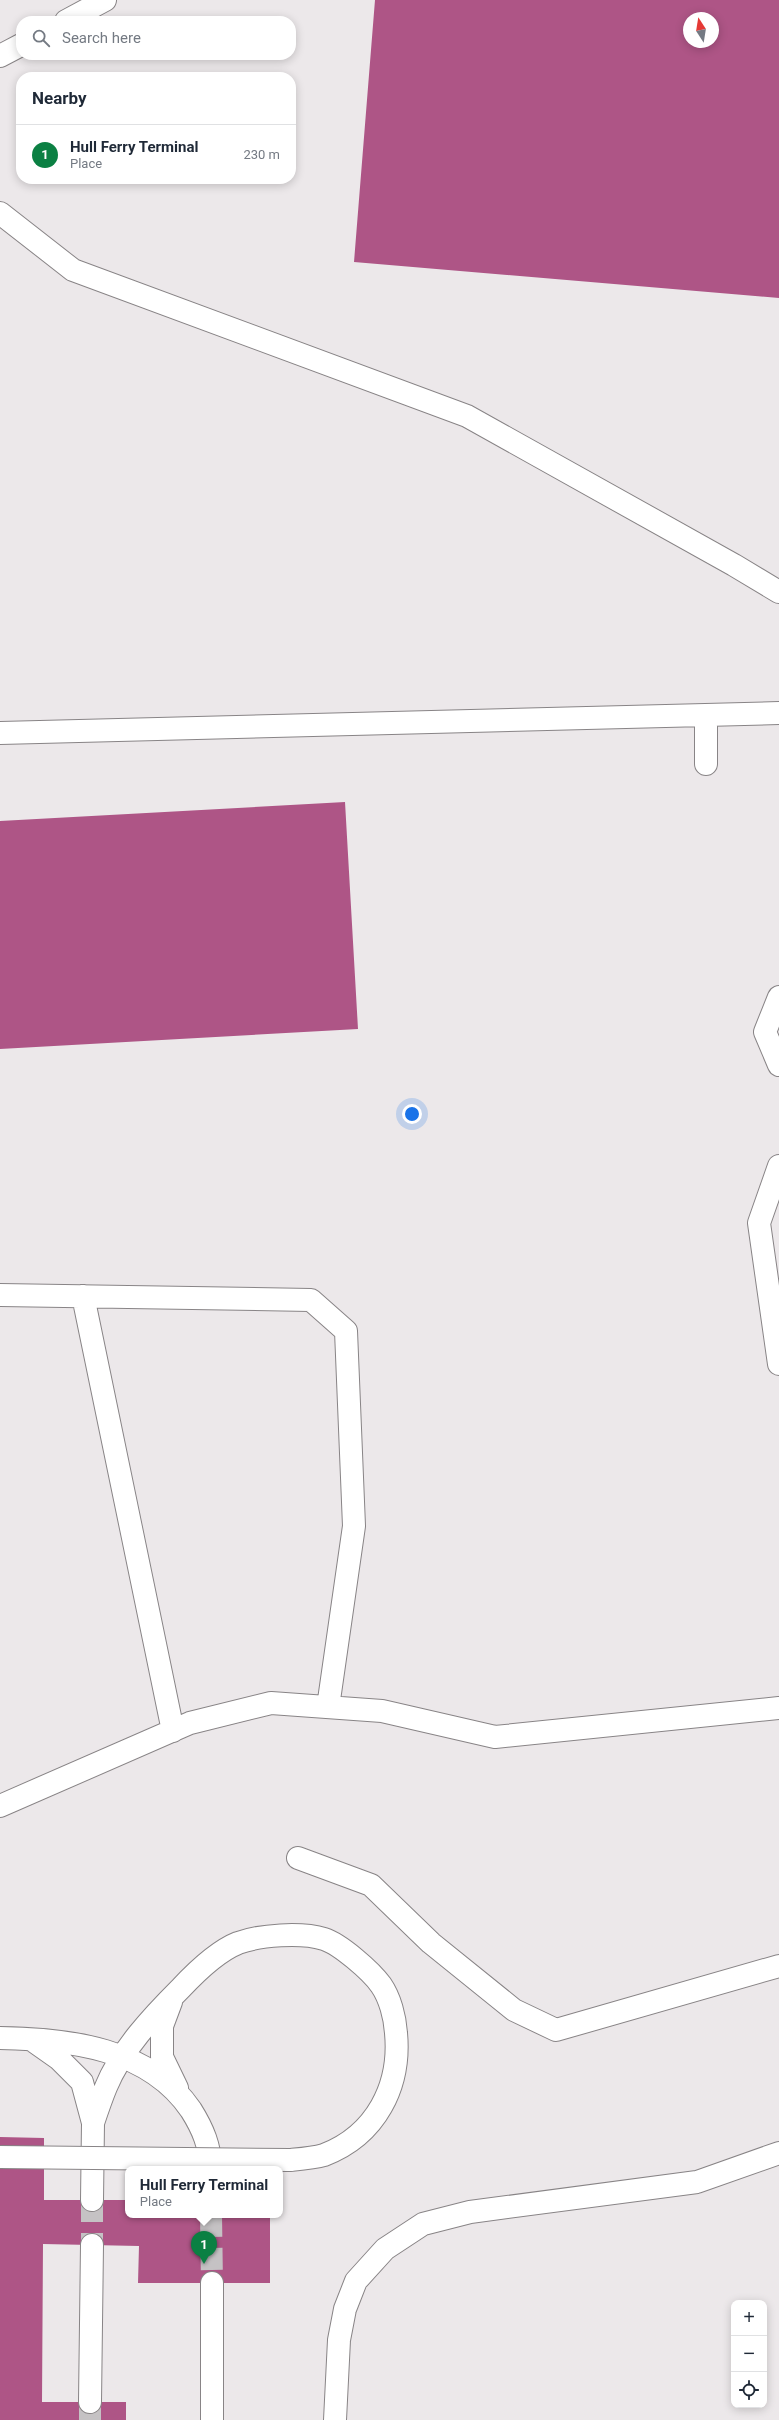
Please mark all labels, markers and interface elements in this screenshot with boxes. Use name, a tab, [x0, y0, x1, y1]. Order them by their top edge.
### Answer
north arrow	[683, 12, 719, 48]
search box	[16, 16, 296, 60]
icon: search	[30, 27, 52, 49]
text: Search here	[62, 29, 141, 47]
text: Nearby	[32, 88, 87, 108]
text: Hull Ferry Terminal	[70, 138, 198, 156]
text: 1	[41, 147, 49, 162]
text: 230 m	[243, 147, 280, 162]
text: Place	[70, 156, 102, 171]
your location	[402, 1104, 422, 1124]
popup	[125, 2166, 283, 2218]
text: Hull Ferry Terminal	[140, 2176, 268, 2194]
text: Place	[140, 2194, 172, 2209]
pin: 1	[191, 2231, 217, 2264]
map controls	[731, 2300, 767, 2408]
button: +	[731, 2300, 767, 2336]
button: −	[731, 2336, 767, 2372]
button: locate	[731, 2372, 767, 2408]

